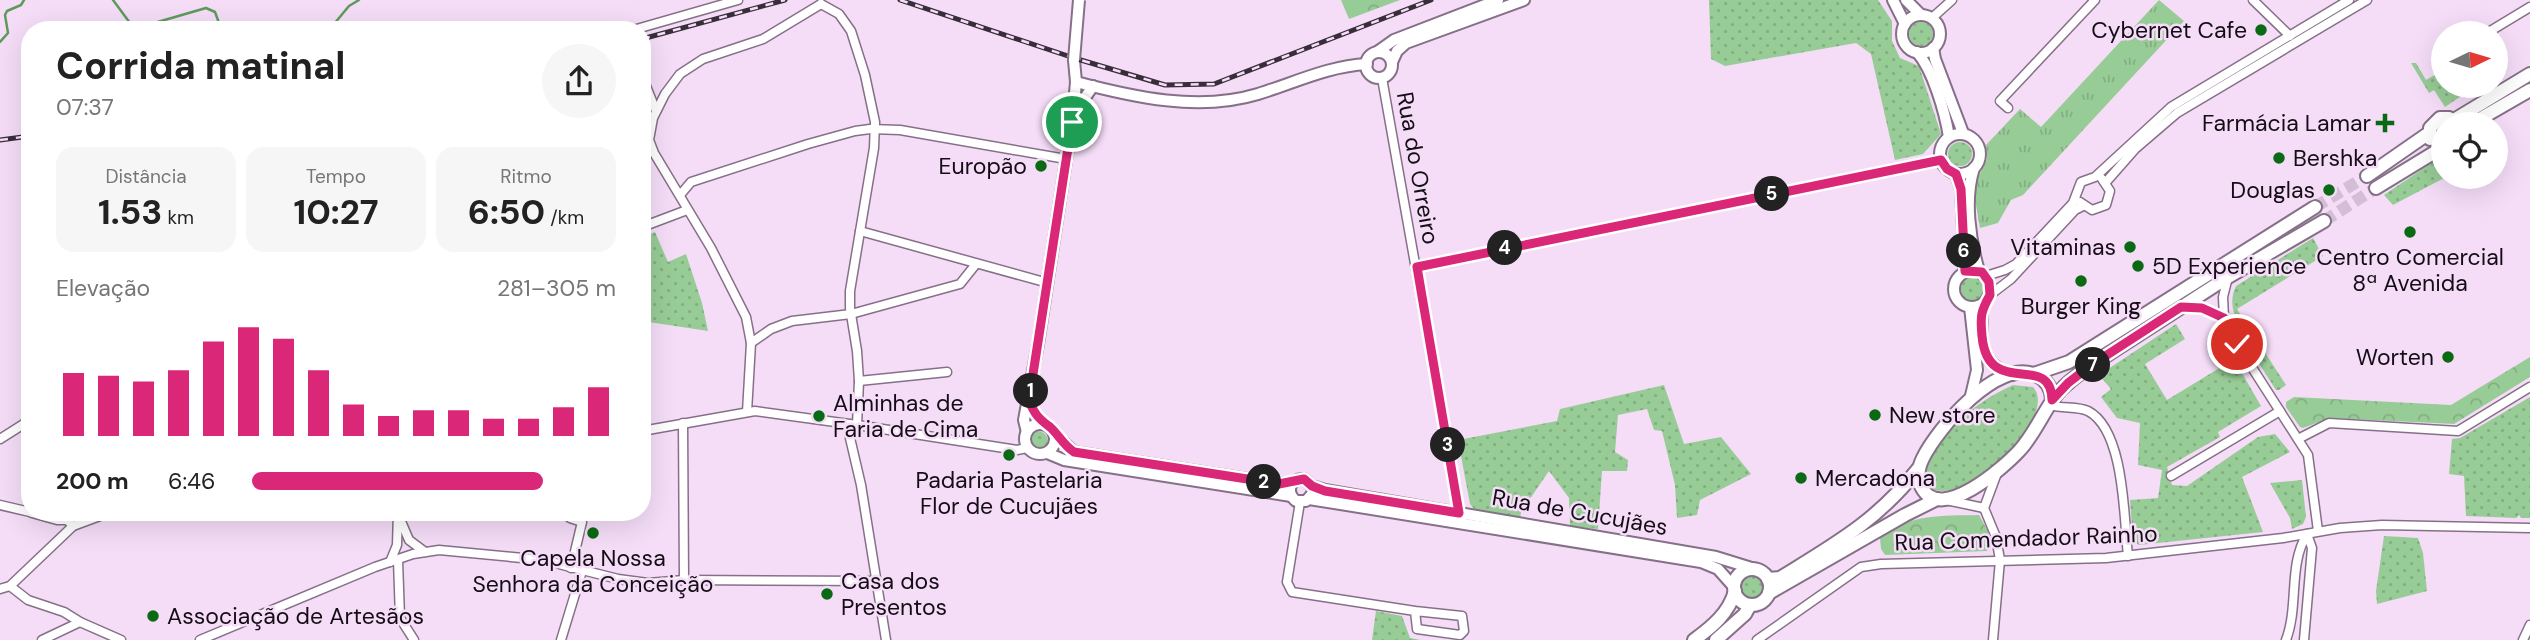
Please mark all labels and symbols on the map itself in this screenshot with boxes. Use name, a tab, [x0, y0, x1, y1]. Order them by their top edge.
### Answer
place label: Cybernet Cafe	[2091, 15, 2247, 45]
north arrow	[2431, 21, 2508, 98]
marker: Cybernet Cafe	[2253, 22, 2269, 38]
street label: Rua do Orreiro	[1390, 89, 1446, 247]
pin	[1042, 92, 1102, 152]
place label: Farmácia Lamar	[2202, 108, 2371, 138]
marker: Farmácia Lamar	[2377, 115, 2393, 131]
place label: Bershka	[2293, 143, 2377, 173]
marker: Bershka	[2271, 150, 2287, 166]
place label: Europão	[939, 151, 1027, 181]
marker: Europão	[1033, 158, 1049, 174]
place label: Douglas	[2230, 175, 2315, 205]
pin: 5	[1754, 176, 1790, 212]
marker: Douglas	[2321, 182, 2337, 198]
marker: Centro Comercial 8ª Avenida	[2402, 224, 2418, 240]
pin: 4	[1488, 230, 1522, 266]
place label: Vitaminas	[2010, 232, 2116, 262]
pin: 6	[1946, 233, 1982, 268]
marker: Vitaminas	[2122, 239, 2138, 255]
place label: Centro Comercial 8ª Avenida	[2316, 242, 2504, 298]
place label: 5D Experience	[2152, 251, 2306, 281]
marker: 5D Experience	[2130, 258, 2146, 274]
marker: Burger King	[2073, 273, 2089, 289]
place label: Burger King	[2021, 291, 2141, 321]
pin	[2207, 314, 2267, 374]
place label: Worten	[2356, 342, 2434, 372]
pin: 7	[2076, 348, 2110, 382]
marker: Worten	[2440, 349, 2456, 365]
pin: 1	[1014, 374, 1048, 408]
place label: Alminhas de Faria de Cima	[833, 388, 978, 444]
place label: New store	[1889, 400, 1996, 430]
marker: New store	[1867, 407, 1883, 423]
marker: Alminhas de Faria de Cima	[811, 408, 827, 424]
pin: 3	[1430, 428, 1466, 462]
marker: Padaria Pastelaria Flor de Cucujães	[1001, 447, 1017, 463]
place label: Mercadona	[1815, 463, 1935, 493]
pin: 2	[1246, 464, 1282, 500]
place label: Padaria Pastelaria Flor de Cucujães	[915, 465, 1103, 521]
marker: Mercadona	[1793, 470, 1809, 486]
street label: Rua de Cucujães	[1490, 482, 1670, 542]
street label: Rua Comendador Rainho	[1894, 518, 2158, 558]
marker: Capela Nossa Senhora da Conceição	[585, 525, 601, 541]
place label: Capela Nossa Senhora da Conceição	[472, 543, 714, 599]
place label: Casa dos Presentos	[841, 566, 947, 622]
marker: Casa dos Presentos	[819, 586, 835, 602]
place label: Associação de Artesãos	[167, 601, 424, 631]
marker: Associação de Artesãos	[145, 608, 161, 624]

